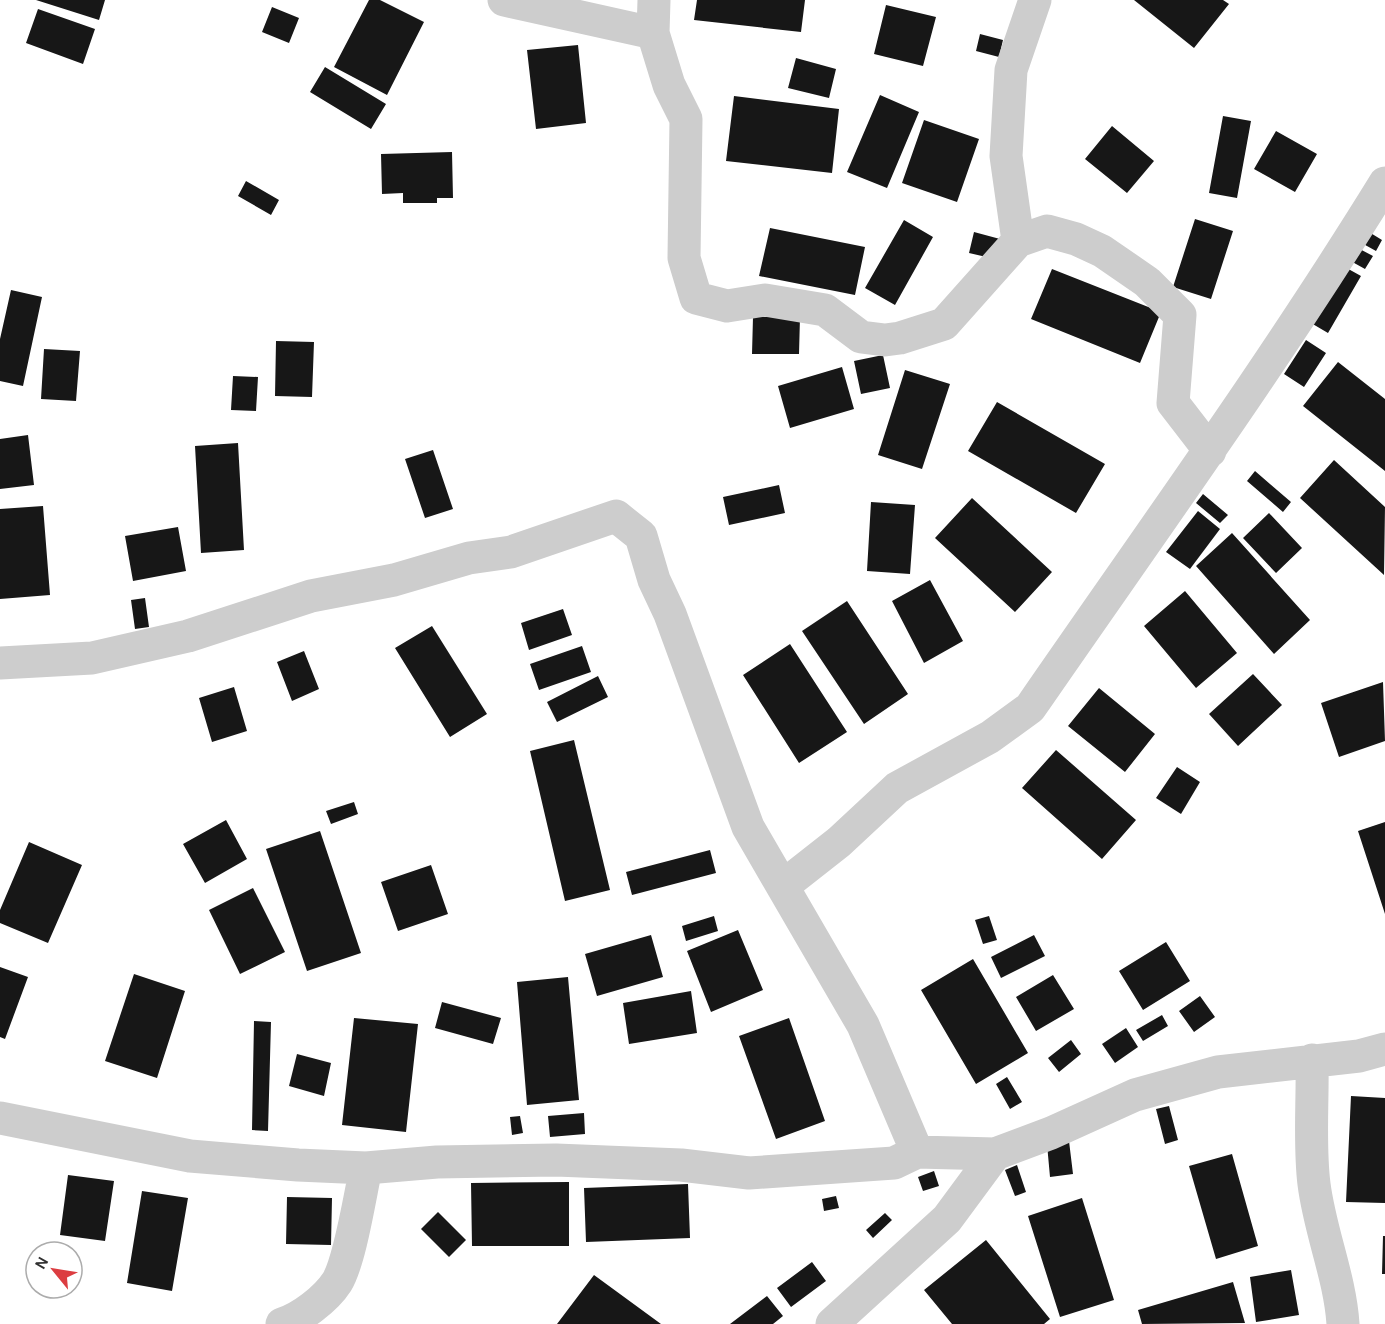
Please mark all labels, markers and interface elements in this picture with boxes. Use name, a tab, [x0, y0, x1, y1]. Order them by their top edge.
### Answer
north arrow	[24, 1240, 84, 1300]
text: N	[30, 1253, 53, 1272]

